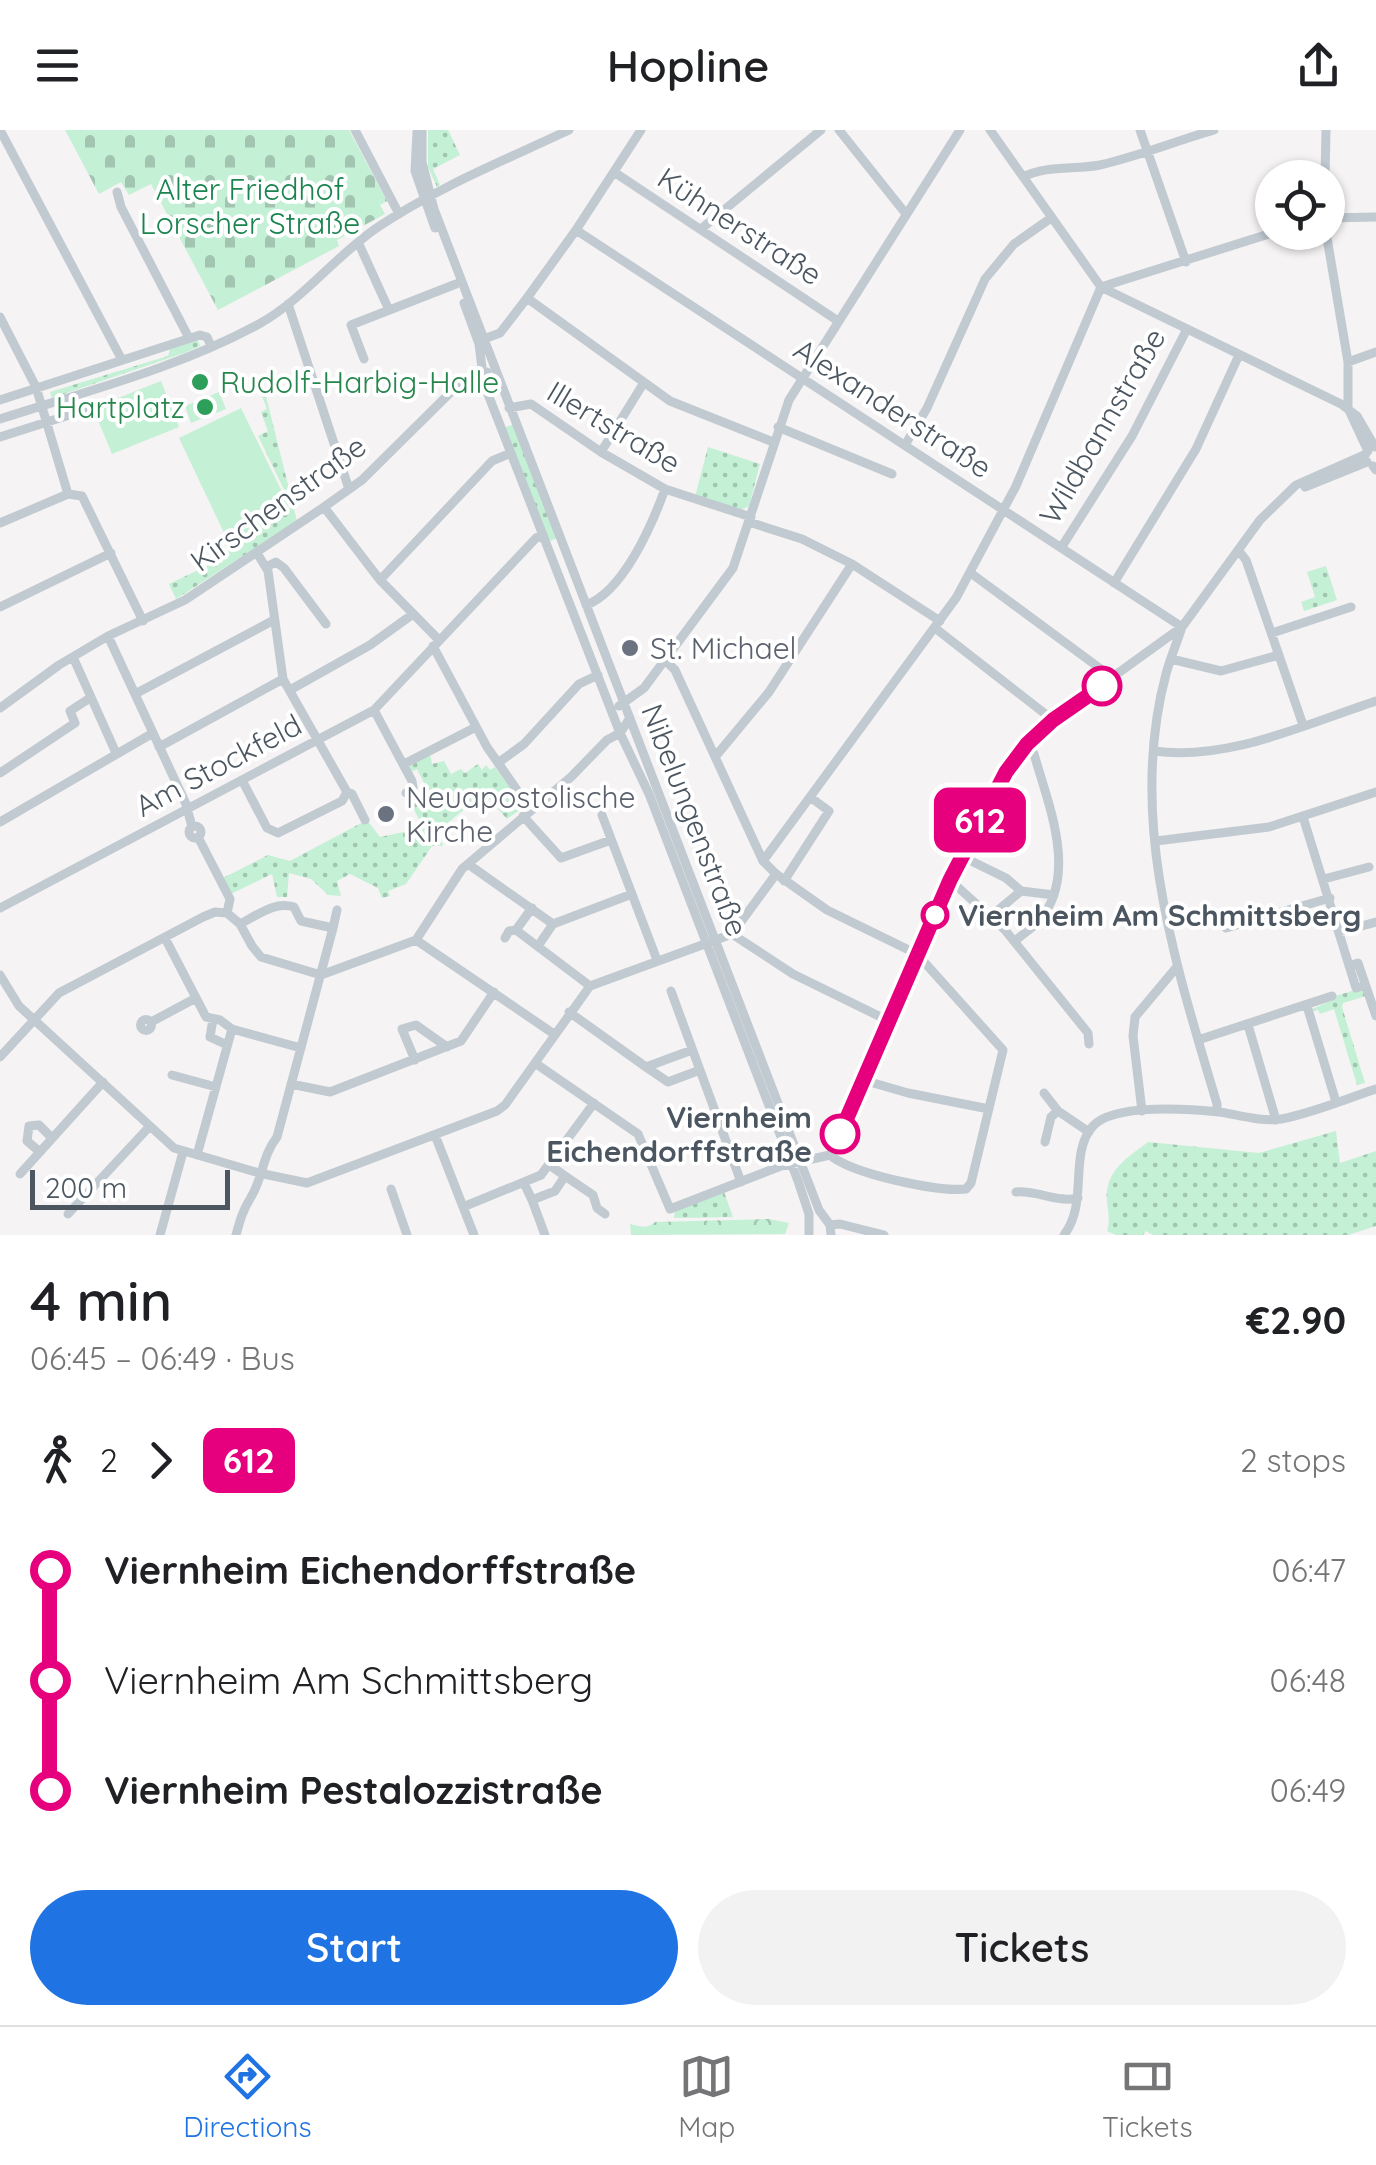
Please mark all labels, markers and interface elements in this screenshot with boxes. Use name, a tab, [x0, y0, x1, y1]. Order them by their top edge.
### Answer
text: Hopline	[607, 37, 769, 93]
icon: menu	[30, 38, 85, 93]
icon: share	[1291, 38, 1346, 93]
street label: Kühnerstraße	[651, 159, 829, 293]
map controls	[1255, 160, 1345, 250]
button: locate	[1255, 160, 1345, 250]
park label: Alter Friedhof Lorscher Straße	[140, 170, 360, 242]
street label: Wildbannstraße	[1031, 321, 1173, 531]
street label: Alexanderstraße	[787, 330, 999, 486]
place label: Rudolf-Harbig-Halle	[220, 363, 499, 401]
marker: Rudolf-Harbig-Halle	[189, 371, 211, 393]
street label: Illertstraße	[540, 372, 688, 482]
place label: Hartplatz	[56, 388, 185, 426]
marker: Hartplatz	[194, 396, 216, 418]
street label: Kirschenstraße	[183, 427, 373, 579]
place label: St. Michael	[650, 629, 797, 667]
marker: St. Michael	[619, 637, 641, 659]
unlabelled marker	[1083, 667, 1121, 705]
street label: Nibelungenstraße	[633, 698, 757, 942]
street label: Am Stockfeld	[128, 705, 308, 825]
place label: Neuapostolische Kirche	[406, 778, 635, 850]
line badge: 612	[922, 788, 1038, 852]
text: 612	[954, 798, 1006, 842]
marker: Neuapostolische Kirche	[375, 803, 397, 825]
place label: Viernheim Am Schmittsberg	[958, 896, 1361, 934]
marker: Viernheim Am Schmittsberg	[922, 902, 948, 928]
place label: Viernheim Eichendorffstraße	[546, 1098, 812, 1170]
marker: Viernheim Eichendorffstraße	[821, 1115, 859, 1153]
scale bar	[30, 1165, 230, 1210]
text: 200 m	[45, 1170, 127, 1205]
text: 4 min	[30, 1266, 172, 1335]
text: €2.90	[1246, 1296, 1346, 1344]
text: 06:45 – 06:49 · Bus	[30, 1338, 295, 1378]
icon: walk	[30, 1433, 85, 1488]
icon: forward	[133, 1433, 188, 1488]
text: 612	[223, 1438, 275, 1482]
text: 2	[100, 1440, 118, 1480]
text: 2 stops	[1240, 1440, 1346, 1480]
text: Viernheim Eichendorffstraße	[104, 1546, 636, 1594]
text: 06:47	[1271, 1550, 1346, 1590]
text: Viernheim Am Schmittsberg	[104, 1656, 593, 1704]
text: 06:48	[1270, 1660, 1346, 1700]
text: Viernheim Pestalozzistraße	[104, 1766, 603, 1814]
text: 06:49	[1270, 1770, 1346, 1810]
button: Start	[30, 1890, 678, 2005]
button: Tickets	[698, 1890, 1346, 2005]
tab: Directions	[183, 2049, 312, 2144]
tab: Map	[678, 2049, 735, 2144]
tab: Tickets	[1102, 2049, 1193, 2144]

